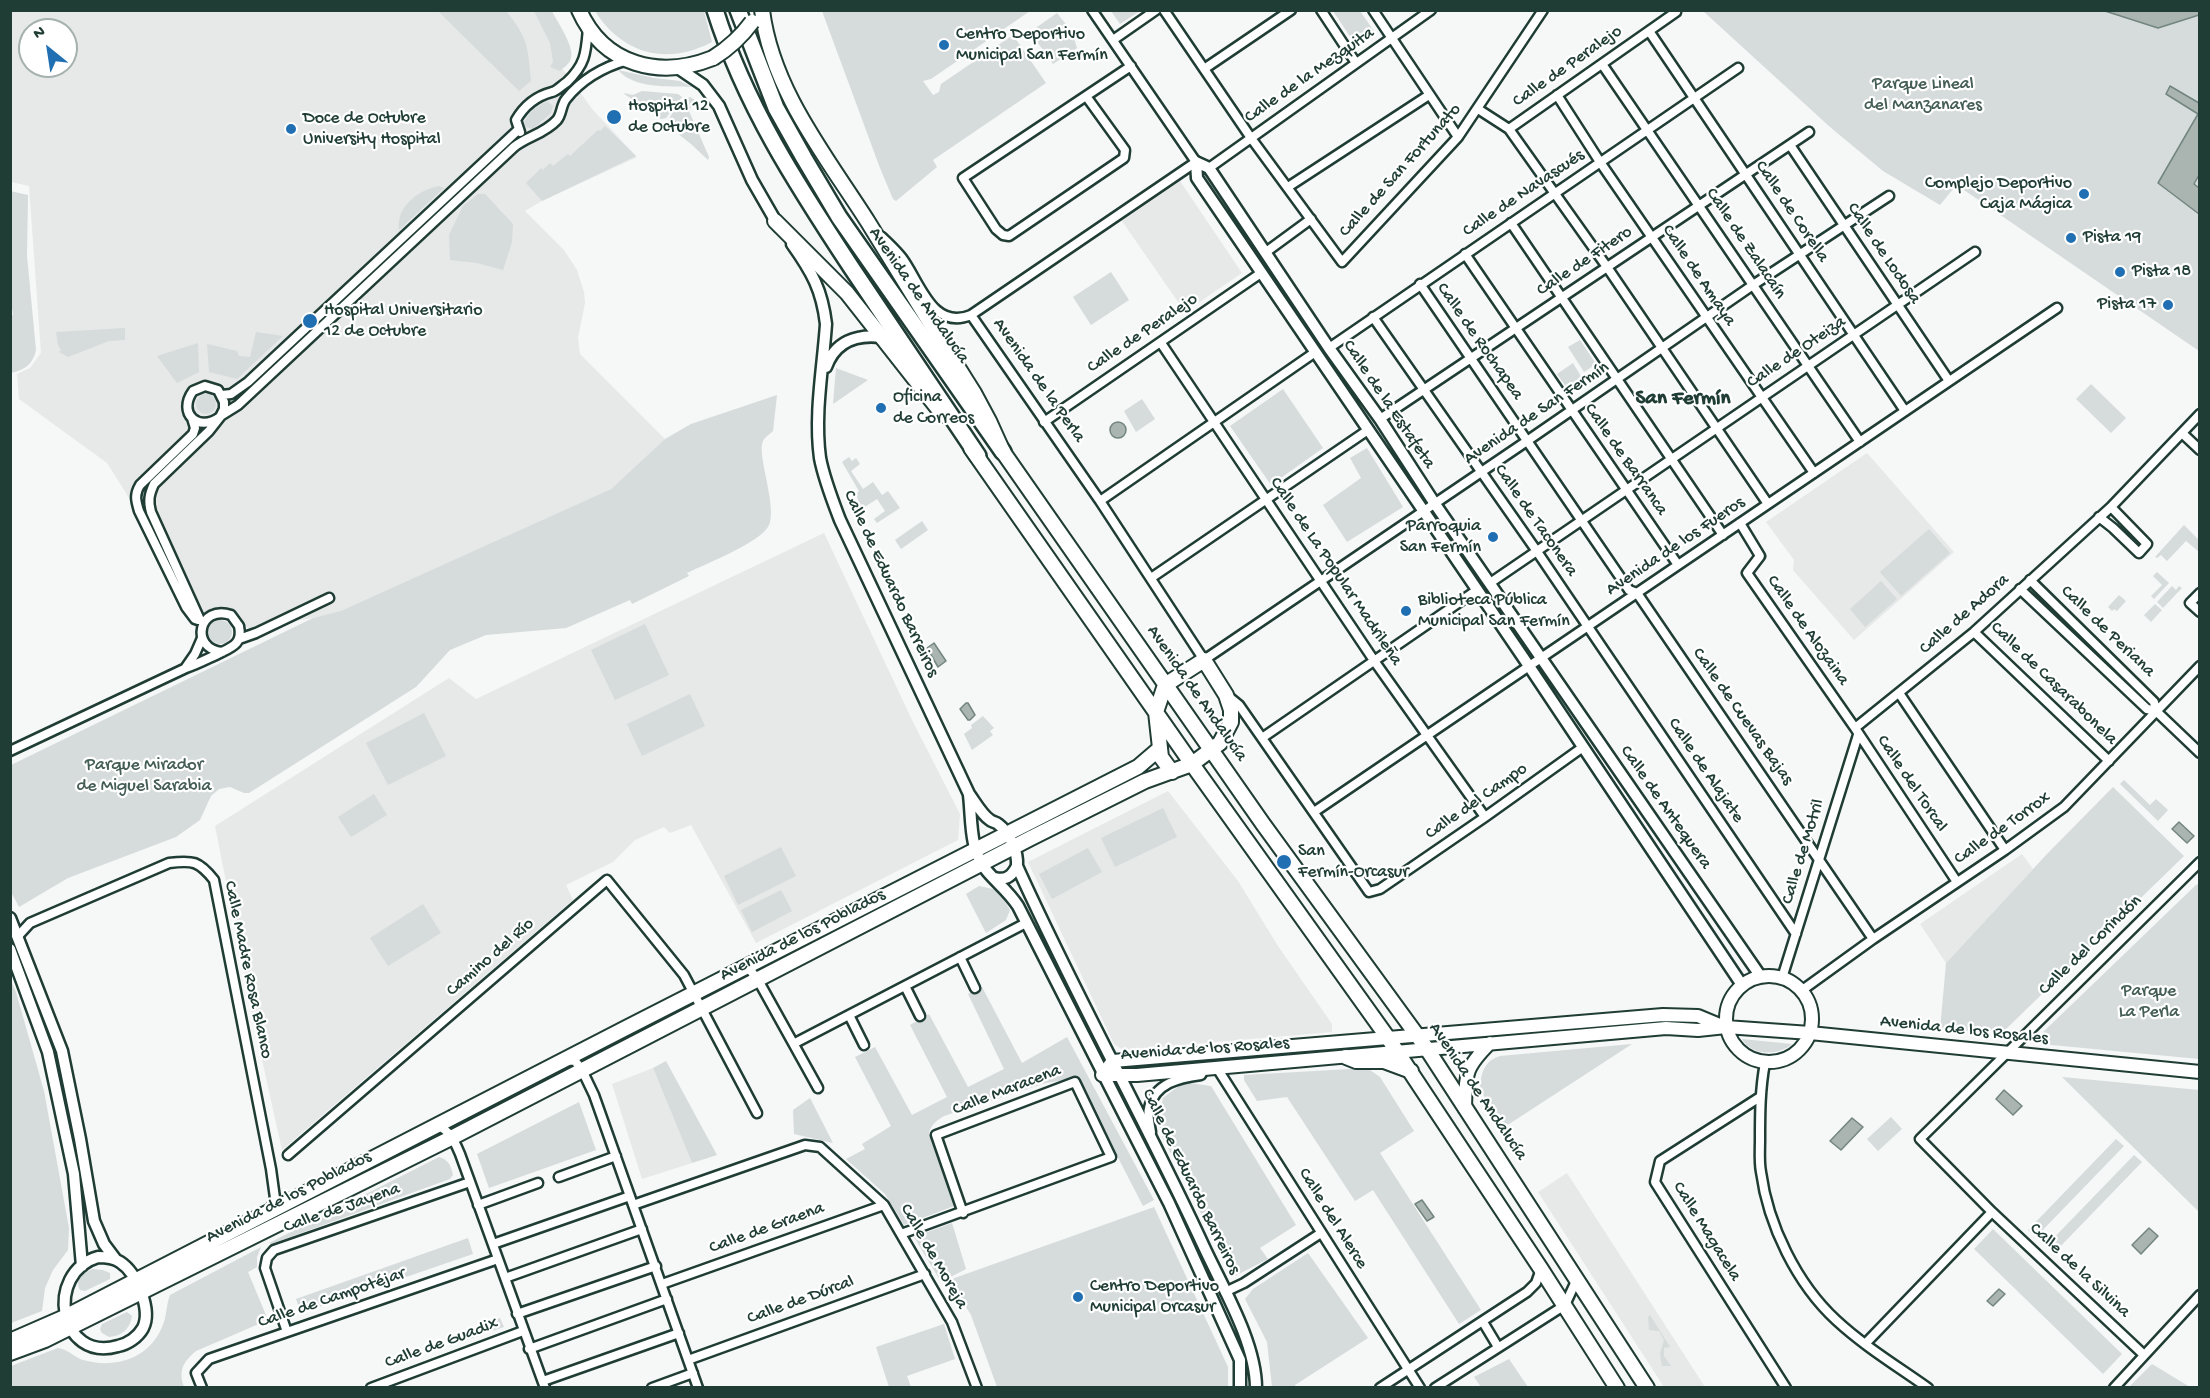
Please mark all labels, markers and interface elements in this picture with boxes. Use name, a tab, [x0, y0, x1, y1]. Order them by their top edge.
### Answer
north arrow	[18, 18, 78, 78]
street label: Calle de Peralejo	[1509, 21, 1627, 113]
text: N	[30, 23, 49, 45]
street label: Calle de la Mezquita	[1241, 23, 1379, 129]
place label: Centro Deportivo Municipal San Fermín	[956, 24, 1108, 66]
marker: Centro Deportivo Municipal San Fermín	[937, 38, 951, 52]
park label: Parque Lineal del Manzanares	[1864, 74, 1982, 116]
place label: Hospital 12 de Octubre	[628, 96, 710, 138]
street label: Calle de San Fortunato	[1335, 100, 1467, 242]
place label: Doce de Octubre University Hospital	[303, 108, 441, 150]
marker: Hospital 12 de Octubre	[605, 108, 623, 126]
marker: Doce de Octubre University Hospital	[284, 122, 298, 136]
street label: Calle de Navascués	[1459, 145, 1589, 243]
street label: Calle de Corella	[1749, 157, 1833, 267]
place label: Complejo Deportivo Caja Mágica	[1925, 173, 2072, 216]
street label: Calle de Zalacaín	[1700, 184, 1790, 304]
marker: Complejo Deportivo Caja Mágica	[2077, 187, 2091, 201]
street label: Calle de Lodosa	[1841, 199, 1925, 309]
street label: Calle de Amaya	[1656, 221, 1740, 331]
street label: Calle de Fitero	[1533, 222, 1637, 302]
street label: Avenida de Andalucía	[863, 224, 973, 368]
place label: Pista 19	[2083, 227, 2141, 249]
marker: Pista 19	[2064, 231, 2078, 245]
place label: Pista 18	[2132, 261, 2191, 283]
marker: Pista 18	[2113, 265, 2127, 279]
street label: Calle de Rochapea	[1431, 279, 1527, 405]
street label: Calle de Peralejo	[1084, 289, 1202, 379]
place label: Pista 17	[2097, 294, 2156, 316]
marker: Pista 17	[2161, 298, 2175, 312]
place label: Hospital Universitario 12 de Octubre	[324, 300, 483, 342]
marker: Hospital Universitario 12 de Octubre	[301, 312, 319, 330]
street label: Calle de Oteiza	[1743, 312, 1851, 394]
street label: Avenida de la Perla	[987, 315, 1089, 447]
street label: Calle de la Estafeta	[1337, 336, 1439, 474]
street label: Avenida de San Fermín	[1460, 357, 1614, 471]
place label: Oficina de Correos	[893, 387, 974, 430]
district label: San Fermín	[1636, 387, 1730, 413]
street label: Calle de Barranca	[1578, 400, 1672, 520]
marker: Oficina de Correos	[874, 401, 888, 415]
street label: Calle de Taconera	[1488, 461, 1582, 581]
street label: Calle de La Popular Madrileña	[1264, 474, 1406, 670]
street label: Calle de Eduardo Barreiros	[837, 487, 943, 681]
street label: Avenida de los Fueros	[1603, 493, 1749, 601]
place label: Parroquia San Fermín	[1400, 516, 1481, 558]
marker: Parroquia San Fermín	[1486, 530, 1500, 544]
street label: Calle de Adora	[1916, 570, 2014, 660]
street label: Calle de Alozaina	[1761, 572, 1853, 690]
street label: Calle de Periana	[2055, 581, 2159, 683]
place label: Biblioteca Pública Municipal San Fermín	[1418, 590, 1570, 632]
marker: Biblioteca Pública Municipal San Fermín	[1399, 604, 1413, 618]
street label: Calle de Casarabonela	[1985, 618, 2121, 750]
street label: Avenida de Andalucía	[1141, 622, 1251, 766]
street label: Calle de Cuevas Bajas	[1686, 644, 1798, 790]
street label: Calle de Alajate	[1662, 714, 1748, 828]
street label: Calle del Torcal	[1871, 732, 1951, 836]
street label: Calle de Antequera	[1614, 742, 1716, 874]
park label: Parque Mirador de Miguel Sarabia	[77, 755, 211, 798]
street label: Calle del Campo	[1422, 759, 1532, 845]
street label: Calle de Torrox	[1950, 788, 2056, 870]
street label: Calle de Motril	[1778, 797, 1830, 907]
place label: San Fermín-Orcasur	[1298, 841, 1409, 884]
marker: San Fermín-Orcasur	[1275, 853, 1293, 871]
street label: Calle Madre Rosa Blanco	[218, 879, 276, 1061]
street label: Avenida de los Poblados	[717, 885, 889, 987]
street label: Calle del Corindón	[2035, 891, 2147, 1001]
street label: Camino del Río	[443, 914, 539, 1002]
park label: Parque La Perla	[2119, 981, 2179, 1024]
street label: Avenida de los Rosales	[1879, 1011, 2049, 1051]
street label: Avenida de Andalucía	[1423, 1019, 1531, 1165]
street label: Avenida de los Rosales	[1120, 1033, 1290, 1067]
street label: Calle Maracena	[950, 1060, 1064, 1122]
street label: Calle de Eduardo Barreiros	[1136, 1086, 1244, 1278]
street label: Avenida de los Poblados	[203, 1147, 375, 1249]
street label: Calle del Alerce	[1292, 1165, 1372, 1273]
street label: Calle Magacela	[1667, 1178, 1745, 1286]
street label: Calle de Jayena	[281, 1179, 403, 1239]
street label: Calle de Graena	[707, 1198, 827, 1260]
street label: Calle de Moreja	[894, 1200, 972, 1314]
street label: Calle de la Silvina	[2024, 1219, 2134, 1323]
street label: Calle de Campotéjar	[256, 1264, 408, 1334]
street label: Calle de Dúrcal	[745, 1272, 857, 1330]
place label: Centro Deportivo Municipal Orcasur	[1090, 1276, 1219, 1318]
marker: Centro Deportivo Municipal Orcasur	[1071, 1290, 1085, 1304]
street label: Calle de Guadix	[382, 1313, 502, 1375]

